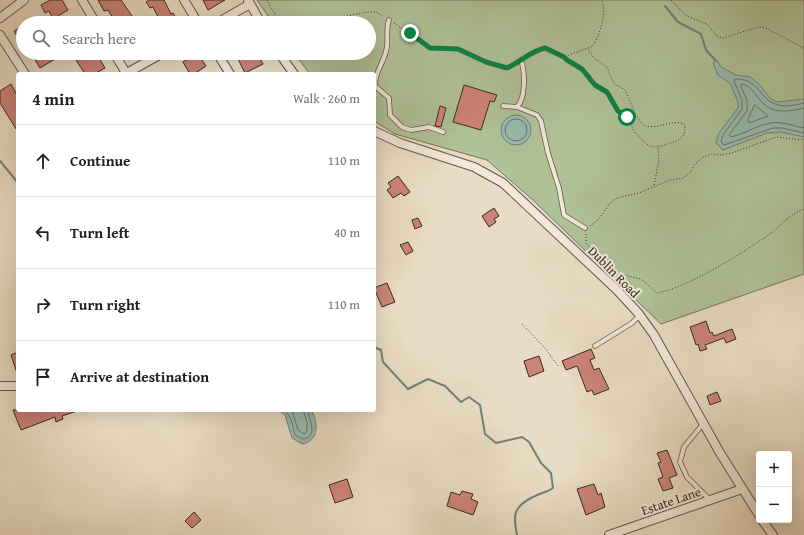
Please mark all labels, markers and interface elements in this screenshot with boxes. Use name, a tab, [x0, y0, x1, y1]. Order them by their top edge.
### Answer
search box	[16, 16, 376, 60]
route end	[401, 24, 419, 42]
icon: search	[30, 27, 52, 49]
text: Search here	[62, 28, 136, 49]
text: 4 min	[32, 86, 74, 111]
text: Walk · 260 m	[293, 89, 360, 108]
route start	[618, 108, 636, 126]
icon: ahead	[32, 150, 54, 172]
text: Continue	[70, 150, 131, 171]
text: 110 m	[328, 151, 360, 170]
icon: left	[32, 222, 54, 244]
text: Turn left	[70, 222, 129, 243]
text: 40 m	[334, 223, 360, 242]
street label: Dublin Road	[584, 242, 644, 302]
icon: right	[32, 294, 54, 316]
text: Turn right	[70, 294, 141, 315]
text: 110 m	[328, 295, 360, 314]
icon: arrive	[32, 366, 54, 388]
text: Arrive at destination	[70, 366, 209, 387]
map controls	[756, 451, 792, 523]
button: +	[756, 451, 792, 487]
street label: Estate Lane	[639, 482, 703, 520]
button: −	[756, 487, 792, 523]

